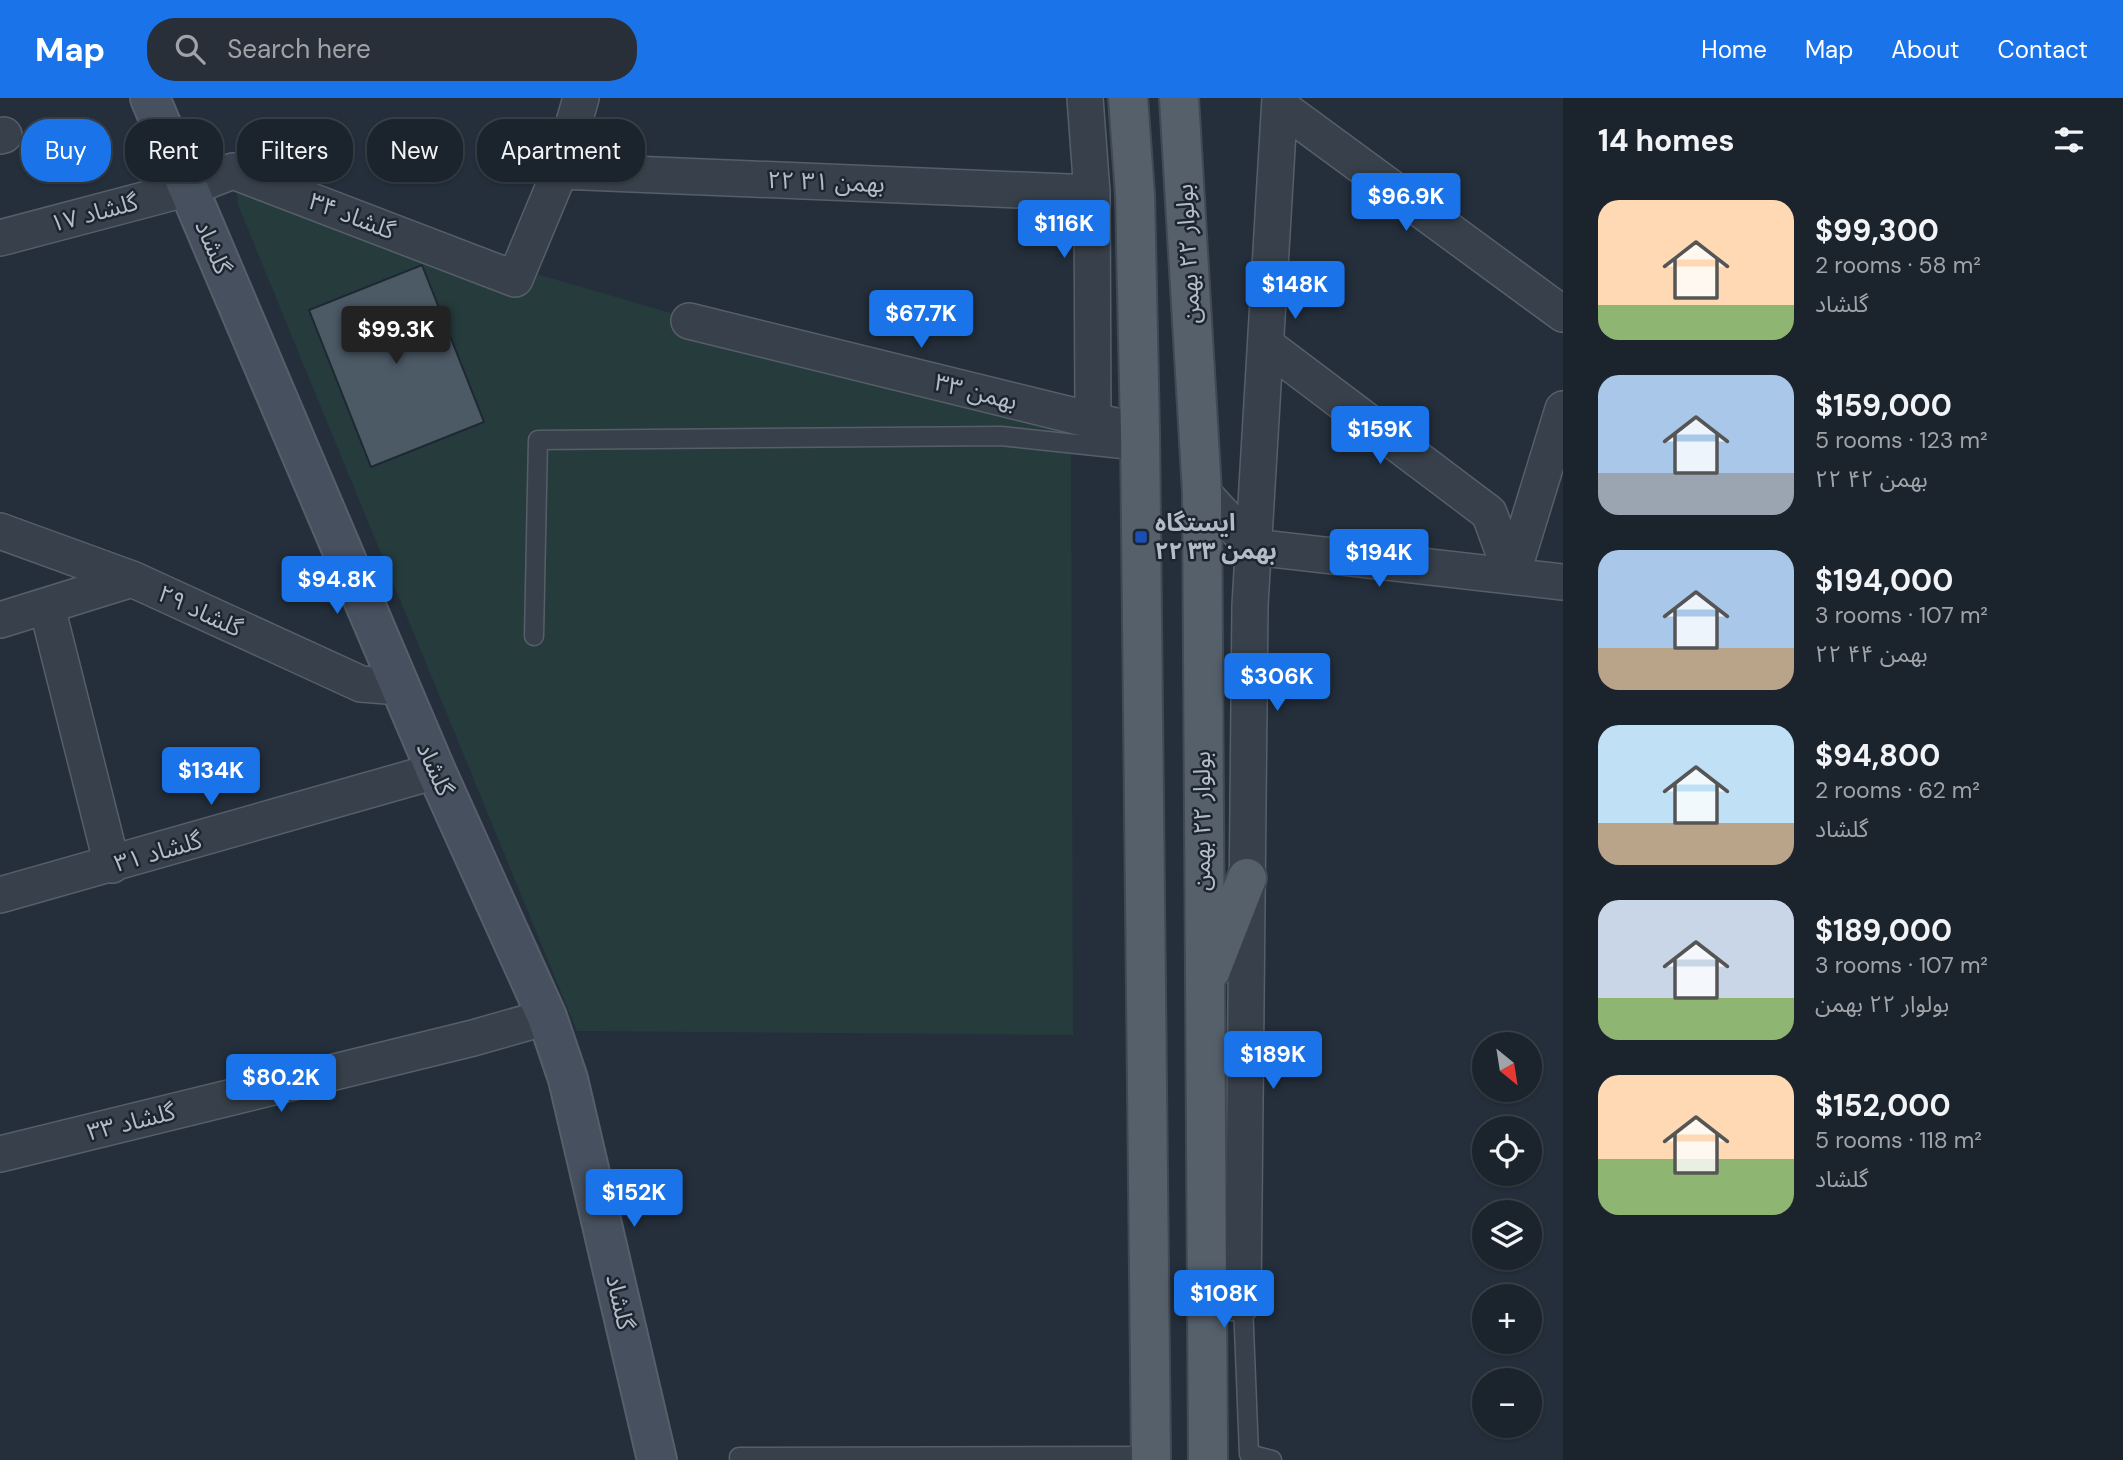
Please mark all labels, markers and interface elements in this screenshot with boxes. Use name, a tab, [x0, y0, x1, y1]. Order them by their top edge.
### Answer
search box	[147, 18, 637, 81]
text: Map	[35, 28, 105, 71]
icon: search	[171, 30, 209, 68]
text: Search here	[227, 32, 371, 66]
text: Home	[1701, 34, 1767, 65]
text: Map	[1805, 34, 1853, 65]
text: About	[1891, 34, 1960, 65]
text: Contact	[1998, 34, 2088, 65]
chip: Buy	[21, 119, 111, 182]
chip: Rent	[125, 119, 223, 182]
chip: Filters	[237, 119, 353, 182]
chip: New	[367, 119, 463, 182]
chip: Apartment	[477, 119, 645, 182]
text: 14 homes	[1598, 121, 1735, 160]
icon: filters	[2050, 121, 2088, 159]
street label: ۲۲ بهمن ۳۱	[767, 164, 885, 199]
pin: $96.9K	[1349, 174, 1463, 233]
text: $96.9K	[1367, 181, 1445, 211]
street label: بولوار ۲۲ بهمن	[1168, 183, 1207, 325]
street label: گلشاد ۳۴	[305, 185, 401, 246]
street label: گلشاد ۱۷	[46, 186, 142, 239]
pin: $116K	[1015, 200, 1113, 260]
text: $116K	[1034, 208, 1094, 238]
text: $99,300	[1815, 211, 1939, 250]
street label: گلشاد	[188, 215, 239, 280]
icon: home	[1654, 228, 1738, 312]
text: 2 rooms · 58 m²	[1815, 250, 1981, 280]
pin: $148K	[1246, 262, 1344, 321]
text: $148K	[1262, 269, 1328, 299]
text: گلشاد	[1815, 289, 1869, 319]
pin: $67.7K	[864, 290, 978, 350]
text: $67.7K	[885, 298, 957, 328]
pin: $99.3K	[339, 306, 453, 366]
text: $99.3K	[357, 314, 435, 344]
street label: بهمن ۳۳	[932, 366, 1021, 417]
text: $159,000	[1815, 386, 1952, 425]
icon: home	[1654, 403, 1738, 487]
pin: $159K	[1331, 406, 1429, 466]
text: $159K	[1347, 414, 1413, 444]
text: 5 rooms · 123 m²	[1815, 425, 1988, 455]
text: ۲۲ بهمن ۴۲	[1815, 464, 1928, 494]
place label: ایستگاه ۲۲ بهمن ۳۳	[1155, 507, 1277, 566]
marker: ایستگاه ۲۲ بهمن ۳۳	[1133, 529, 1149, 545]
pin: $194K	[1330, 530, 1428, 589]
text: $194K	[1346, 537, 1412, 567]
pin: $94.8K	[280, 556, 394, 616]
text: $194,000	[1815, 561, 1953, 600]
text: $94.8K	[298, 564, 376, 594]
street label: گلشاد ۲۹	[153, 578, 248, 644]
icon: home	[1654, 578, 1738, 662]
text: 3 rooms · 107 m²	[1815, 600, 1988, 630]
text: ۲۲ بهمن ۴۴	[1815, 639, 1928, 669]
pin: $306K	[1228, 654, 1326, 713]
text: $306K	[1240, 661, 1314, 691]
text: $94,800	[1815, 736, 1940, 775]
street label: گلشاد	[410, 737, 461, 802]
pin: $134K	[162, 748, 260, 807]
street label: بولوار ۲۲ بهمن	[1186, 751, 1217, 891]
icon: home	[1654, 753, 1738, 837]
text: $134K	[178, 755, 244, 785]
text: 2 rooms · 62 m²	[1815, 775, 1980, 805]
text: گلشاد	[1815, 814, 1869, 844]
street label: گلشاد ۳۱	[110, 824, 206, 879]
text: $189,000	[1815, 911, 1952, 950]
icon: home	[1654, 928, 1738, 1012]
text: 3 rooms · 107 m²	[1815, 950, 1988, 980]
text: بولوار ۲۲ بهمن	[1815, 989, 1949, 1019]
pin: $189K	[1224, 1032, 1322, 1091]
north arrow	[1472, 1032, 1542, 1102]
map controls	[1472, 1032, 1542, 1438]
text: $189K	[1240, 1039, 1306, 1069]
pin: $80.2K	[224, 1054, 338, 1114]
text: $80.2K	[242, 1062, 320, 1092]
text: $152,000	[1815, 1086, 1951, 1125]
street label: گلشاد ۳۳	[84, 1095, 179, 1147]
icon: home	[1654, 1103, 1738, 1187]
button: locate	[1472, 1116, 1542, 1186]
text: 5 rooms · 118 m²	[1815, 1125, 1982, 1155]
text: گلشاد	[1815, 1164, 1869, 1194]
pin: $152K	[585, 1170, 683, 1229]
text: $152K	[602, 1177, 666, 1207]
button: layers	[1472, 1200, 1542, 1270]
pin: $108K	[1175, 1270, 1273, 1330]
street label: گلشاد	[599, 1271, 642, 1334]
text: $108K	[1190, 1278, 1258, 1308]
button: +	[1472, 1284, 1542, 1354]
button: −	[1472, 1368, 1542, 1438]

